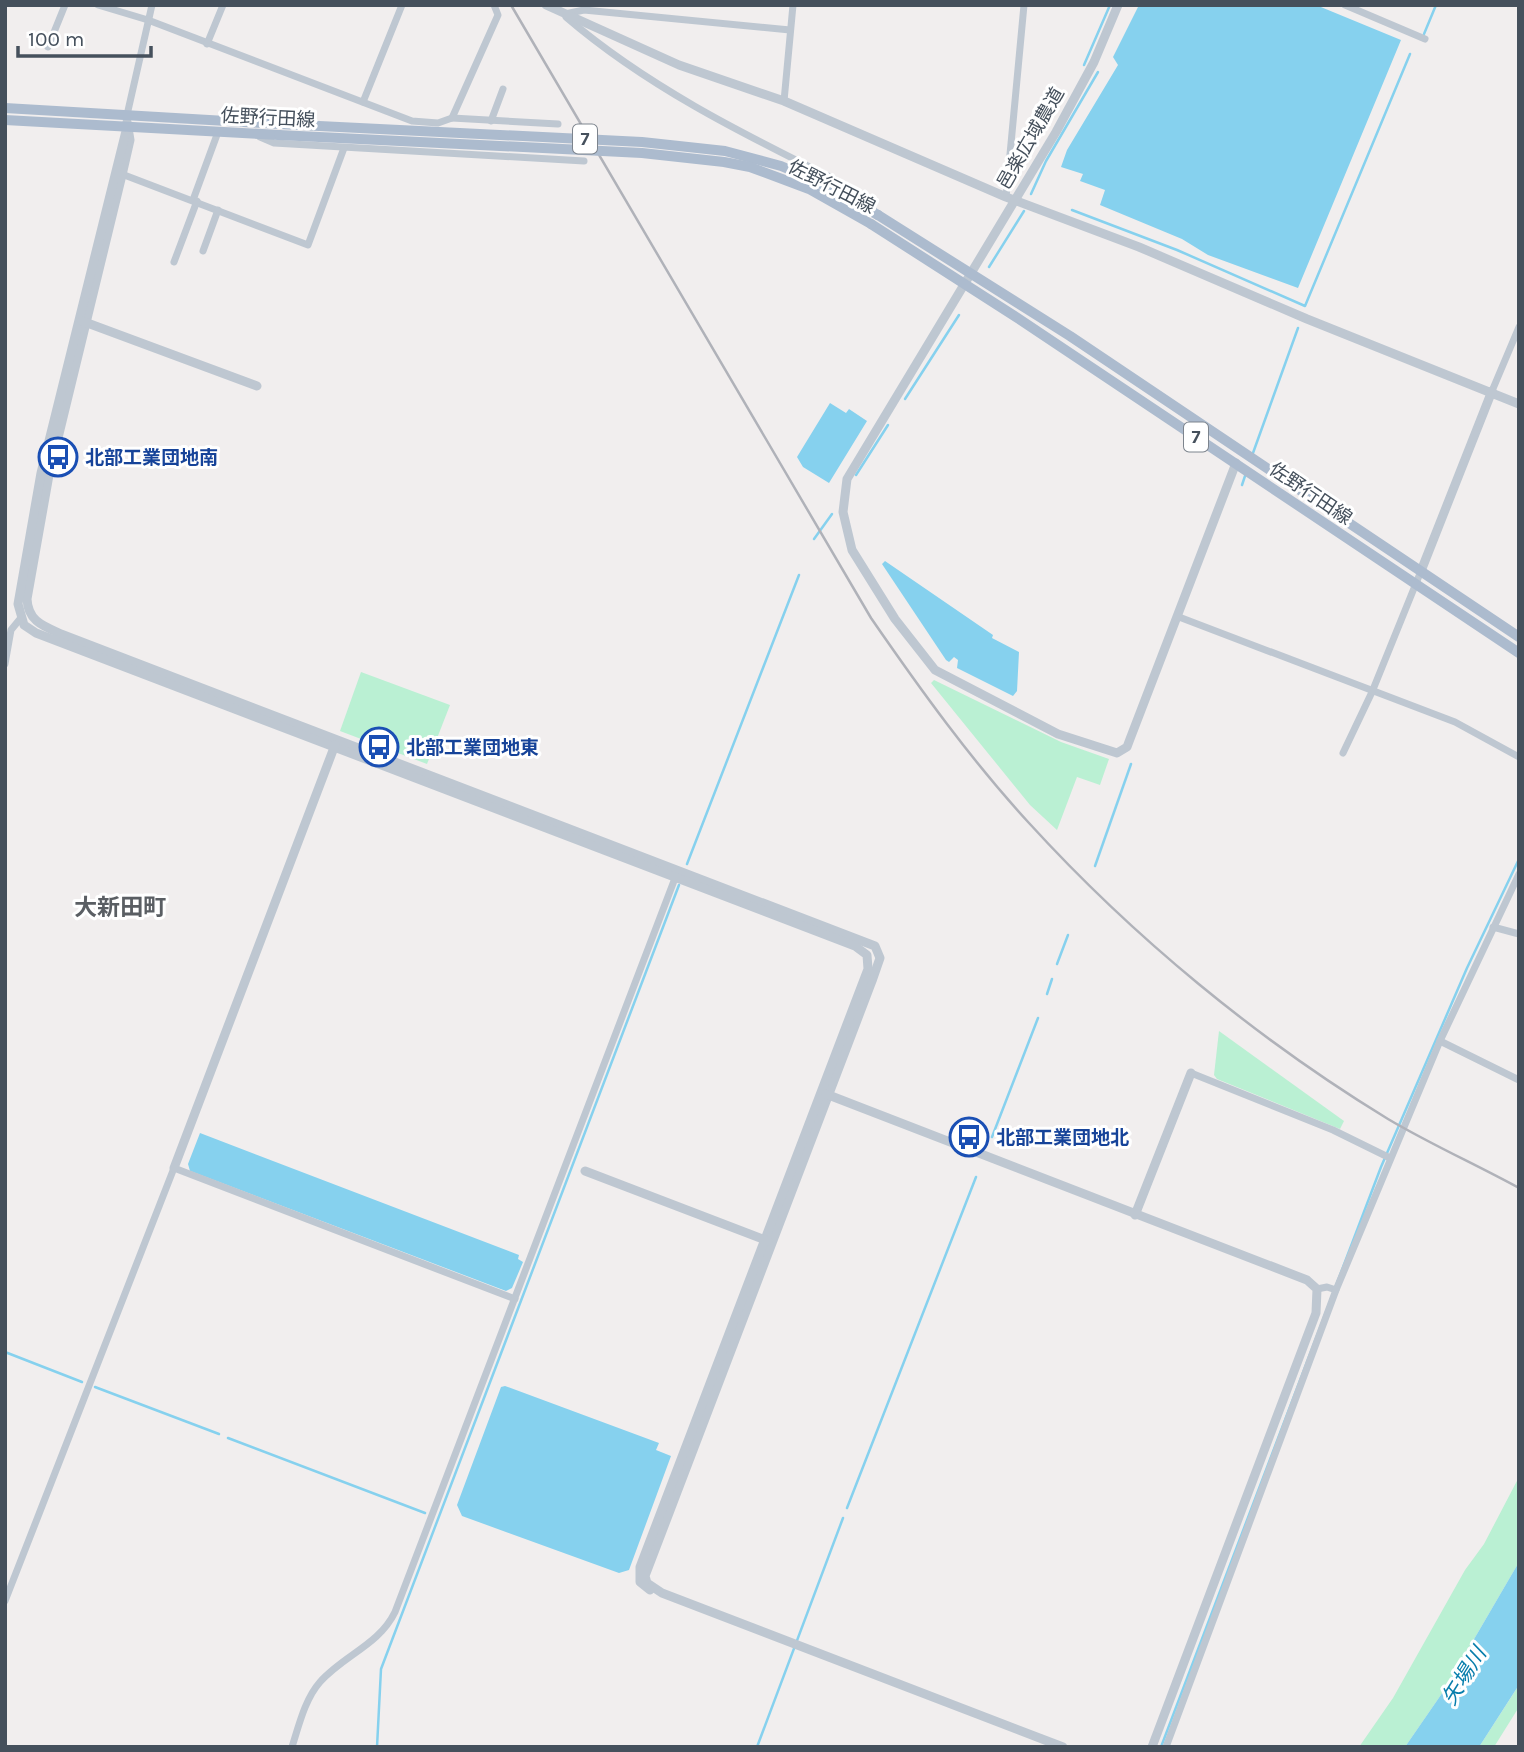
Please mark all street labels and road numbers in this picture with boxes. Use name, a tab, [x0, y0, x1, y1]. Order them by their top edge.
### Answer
street label: 邑楽広域農道	[993, 84, 1069, 193]
street label: 佐野行田線	[220, 105, 316, 131]
road number: 7	[573, 124, 597, 154]
street label: 佐野行田線	[784, 156, 879, 218]
road number: 7	[1184, 422, 1208, 452]
street label: 佐野行田線	[1265, 458, 1356, 530]

